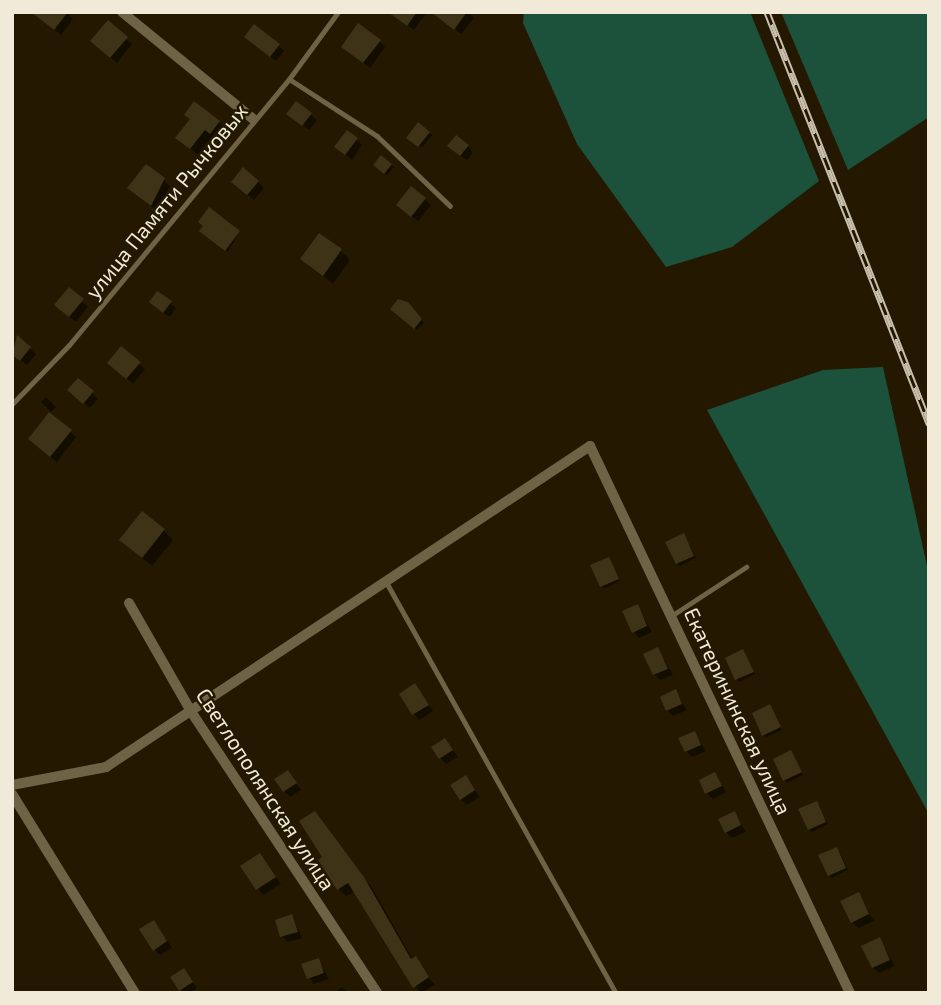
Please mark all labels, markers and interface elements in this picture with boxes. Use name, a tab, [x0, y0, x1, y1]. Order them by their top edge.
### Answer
street label: улица Памяти Рычковых	[80, 99, 252, 303]
street label: Екатерининская улица	[679, 604, 797, 818]
street label: Светлополянская улица	[191, 683, 341, 895]

